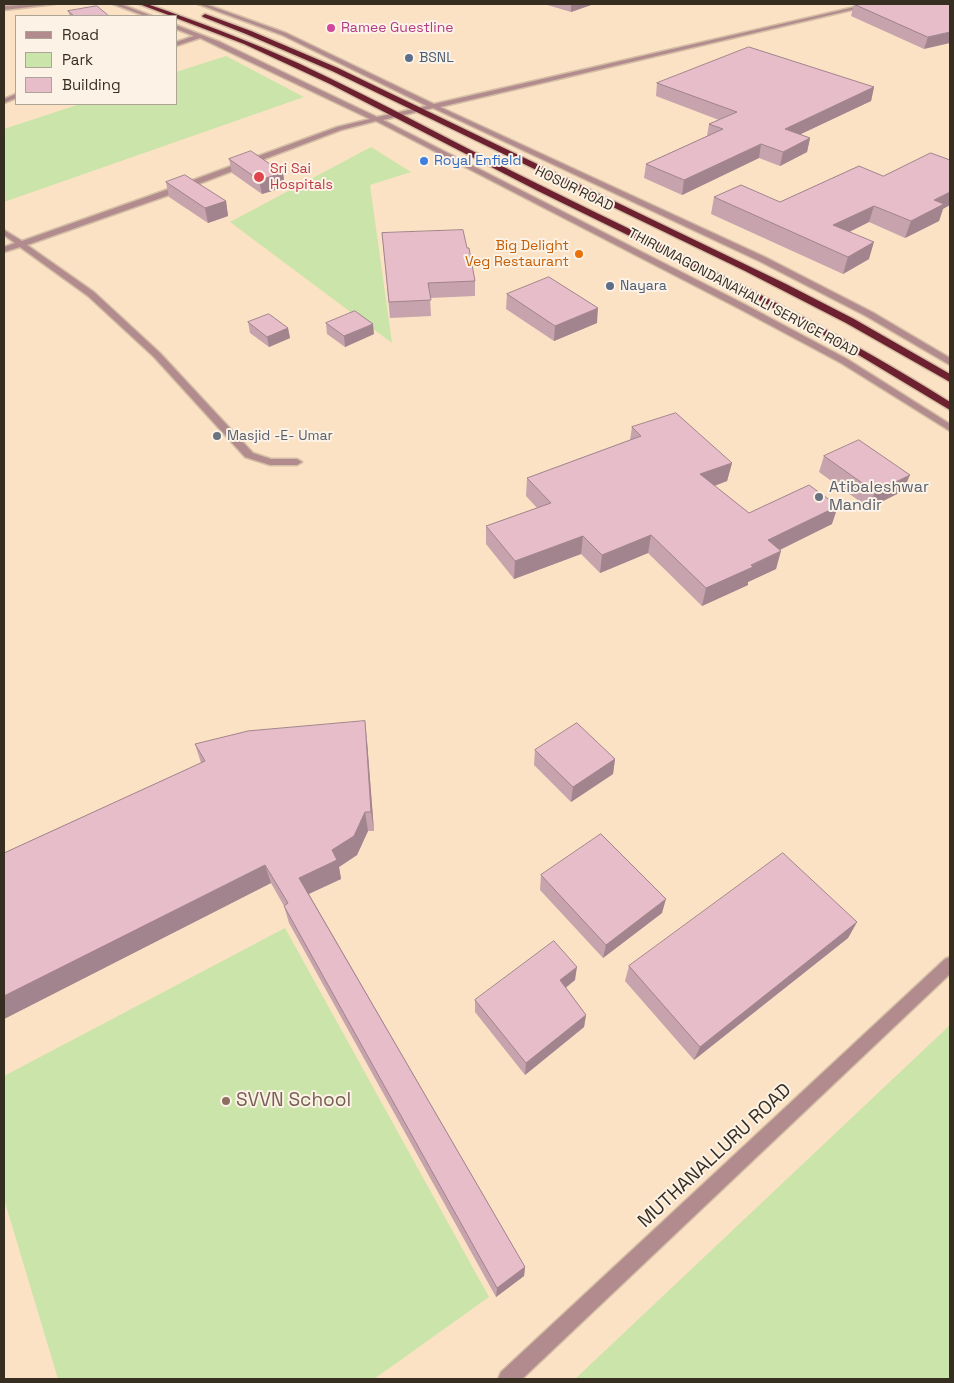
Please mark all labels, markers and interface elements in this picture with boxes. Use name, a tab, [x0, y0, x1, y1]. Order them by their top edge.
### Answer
legend	[15, 15, 178, 105]
place label: Ramee Guestline	[341, 20, 454, 36]
marker: Ramee Guestline	[325, 22, 337, 34]
text: Road	[62, 25, 99, 44]
text: Park	[62, 50, 93, 69]
place label: BSNL	[419, 50, 454, 66]
marker: BSNL	[403, 52, 415, 64]
text: Building	[62, 75, 121, 94]
place label: Royal Enfield	[434, 153, 521, 169]
marker: Royal Enfield	[418, 155, 430, 167]
place label: Sri Sai Hospitals	[270, 161, 333, 193]
street label: HOSUR ROAD	[532, 163, 616, 215]
marker: Sri Sai Hospitals	[252, 170, 266, 184]
street label: THIRUMAGONDANAHALLI SERVICE ROAD	[625, 225, 861, 361]
place label: Big Delight Veg Restaurant	[465, 238, 569, 270]
marker: Big Delight Veg Restaurant	[573, 248, 585, 260]
place label: Nayara	[620, 278, 667, 294]
marker: Nayara	[604, 280, 616, 292]
place label: Masjid -E- Umar	[227, 428, 333, 444]
marker: Masjid -E- Umar	[211, 430, 223, 442]
place label: Atibaleshwar Mandir	[829, 478, 929, 516]
marker: Atibaleshwar Mandir	[813, 491, 825, 503]
street label: MUTHANALLURU ROAD	[634, 1079, 796, 1233]
place label: SVVN School	[236, 1090, 351, 1112]
marker: SVVN School	[220, 1095, 232, 1107]

